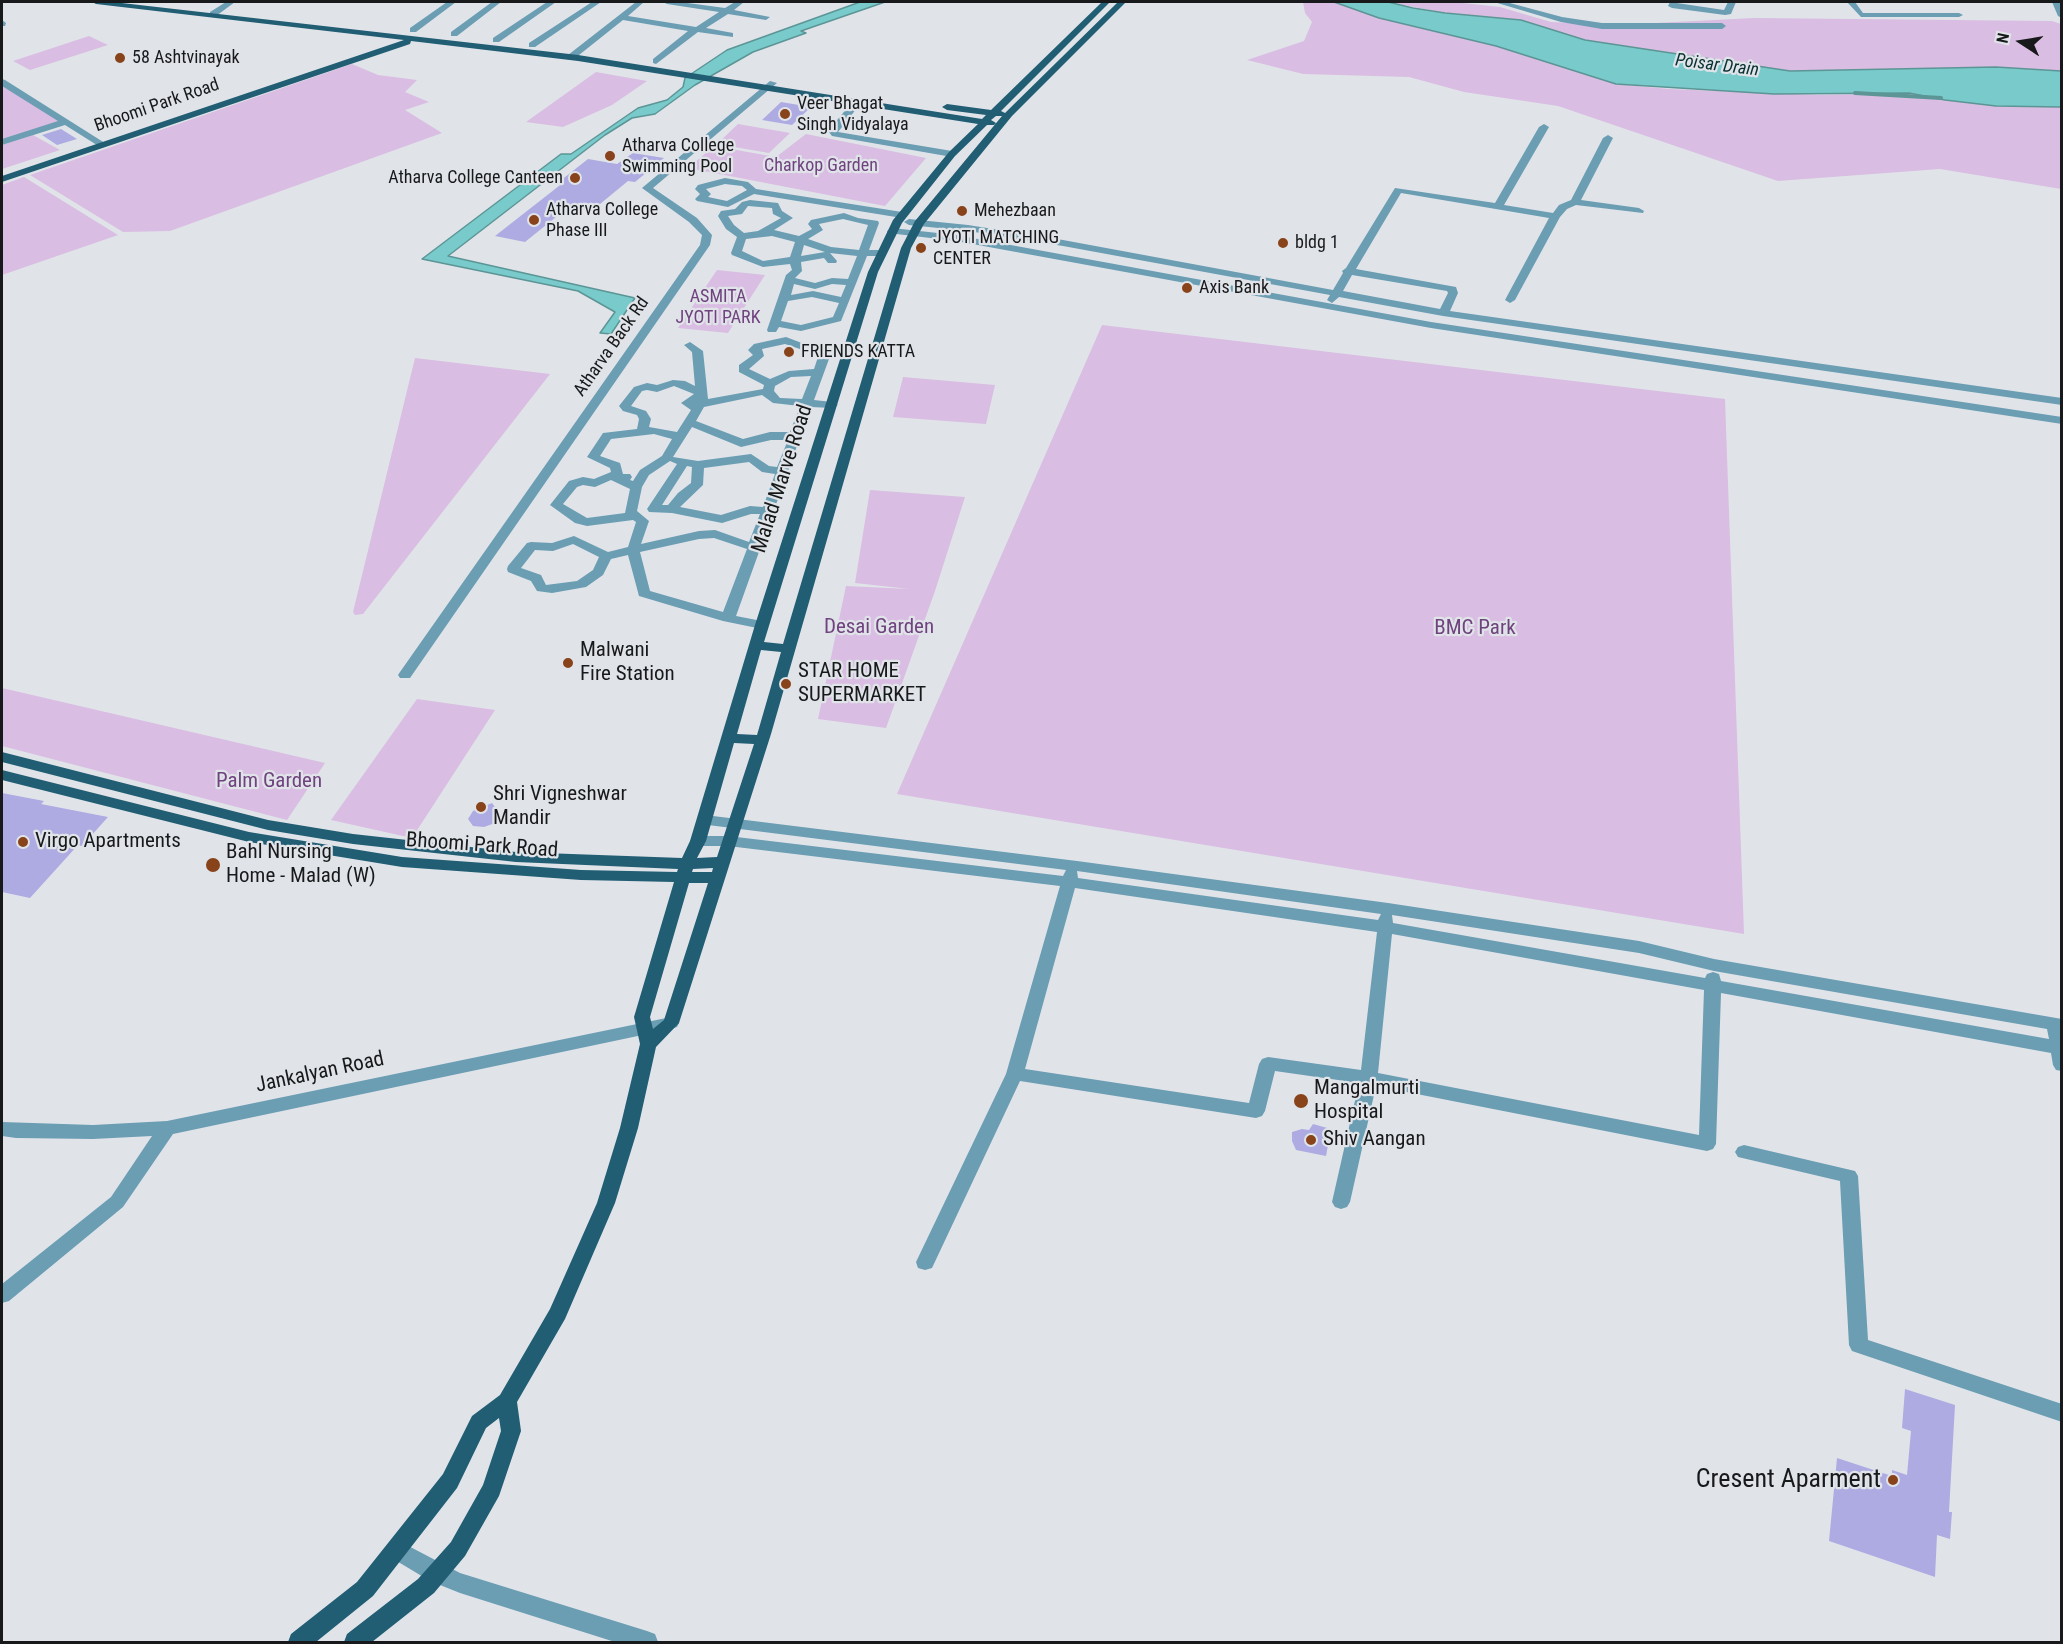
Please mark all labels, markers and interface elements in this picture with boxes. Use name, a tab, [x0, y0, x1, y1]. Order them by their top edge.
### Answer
north arrow	[1991, 12, 2051, 72]
text: N	[1993, 31, 2013, 45]
place label: 58 Ashtvinayak	[132, 47, 240, 69]
water label: Poisar Drain	[1674, 50, 1760, 82]
marker: 58 Ashtvinayak	[113, 51, 127, 65]
street label: Bhoomi Park Road	[92, 75, 222, 137]
place label: Veer Bhagat Singh Vidyalaya	[797, 93, 909, 136]
marker: Veer Bhagat Singh Vidyalaya	[778, 107, 792, 121]
place label: Atharva College Swimming Pool	[622, 135, 734, 178]
marker: Atharva College Swimming Pool	[603, 149, 617, 163]
park label: Charkop Garden	[764, 155, 878, 177]
place label: Atharva College Canteen	[388, 167, 563, 189]
marker: Atharva College Canteen	[568, 171, 582, 185]
place label: Atharva College Phase III	[546, 199, 658, 242]
place label: Mehezbaan	[974, 200, 1056, 222]
marker: Mehezbaan	[955, 204, 969, 218]
marker: Atharva College Phase III	[527, 213, 541, 227]
place label: JYOTI MATCHING CENTER	[933, 227, 1059, 270]
place label: bldg 1	[1295, 232, 1339, 254]
marker: bldg 1	[1276, 236, 1290, 250]
marker: JYOTI MATCHING CENTER	[914, 241, 928, 255]
place label: Axis Bank	[1199, 277, 1269, 299]
marker: Axis Bank	[1180, 281, 1194, 295]
park label: ASMITA JYOTI PARK	[676, 286, 760, 328]
street label: Atharva Back Rd	[570, 293, 654, 401]
place label: FRIENDS KATTA	[801, 341, 915, 363]
marker: FRIENDS KATTA	[782, 345, 796, 359]
street label: Malad Marve Road	[747, 402, 819, 556]
park label: Desai Garden	[824, 615, 934, 641]
park label: BMC Park	[1434, 616, 1516, 642]
place label: Malwani Fire Station	[580, 638, 675, 688]
marker: Malwani Fire Station	[561, 656, 575, 670]
place label: STAR HOME SUPERMARKET	[798, 659, 926, 709]
marker: STAR HOME SUPERMARKET	[779, 677, 793, 691]
park label: Palm Garden	[216, 769, 322, 795]
place label: Shri Vigneshwar Mandir	[493, 782, 627, 832]
marker: Shri Vigneshwar Mandir	[474, 800, 488, 814]
street label: Bhoomi Park Road	[405, 828, 559, 864]
place label: Virgo Apartments	[35, 829, 181, 855]
marker: Virgo Apartments	[16, 835, 30, 849]
place label: Bahl Nursing Home - Malad (W)	[226, 840, 376, 890]
marker: Bahl Nursing Home - Malad (W)	[204, 856, 222, 874]
street label: Jankalyan Road	[254, 1047, 386, 1099]
place label: Mangalmurti Hospital	[1314, 1076, 1419, 1126]
marker: Mangalmurti Hospital	[1292, 1092, 1310, 1110]
place label: Shiv Aangan	[1323, 1127, 1426, 1153]
marker: Shiv Aangan	[1304, 1133, 1318, 1147]
place label: Cresent Aparment	[1696, 1464, 1881, 1496]
marker: Cresent Aparment	[1886, 1473, 1900, 1487]

